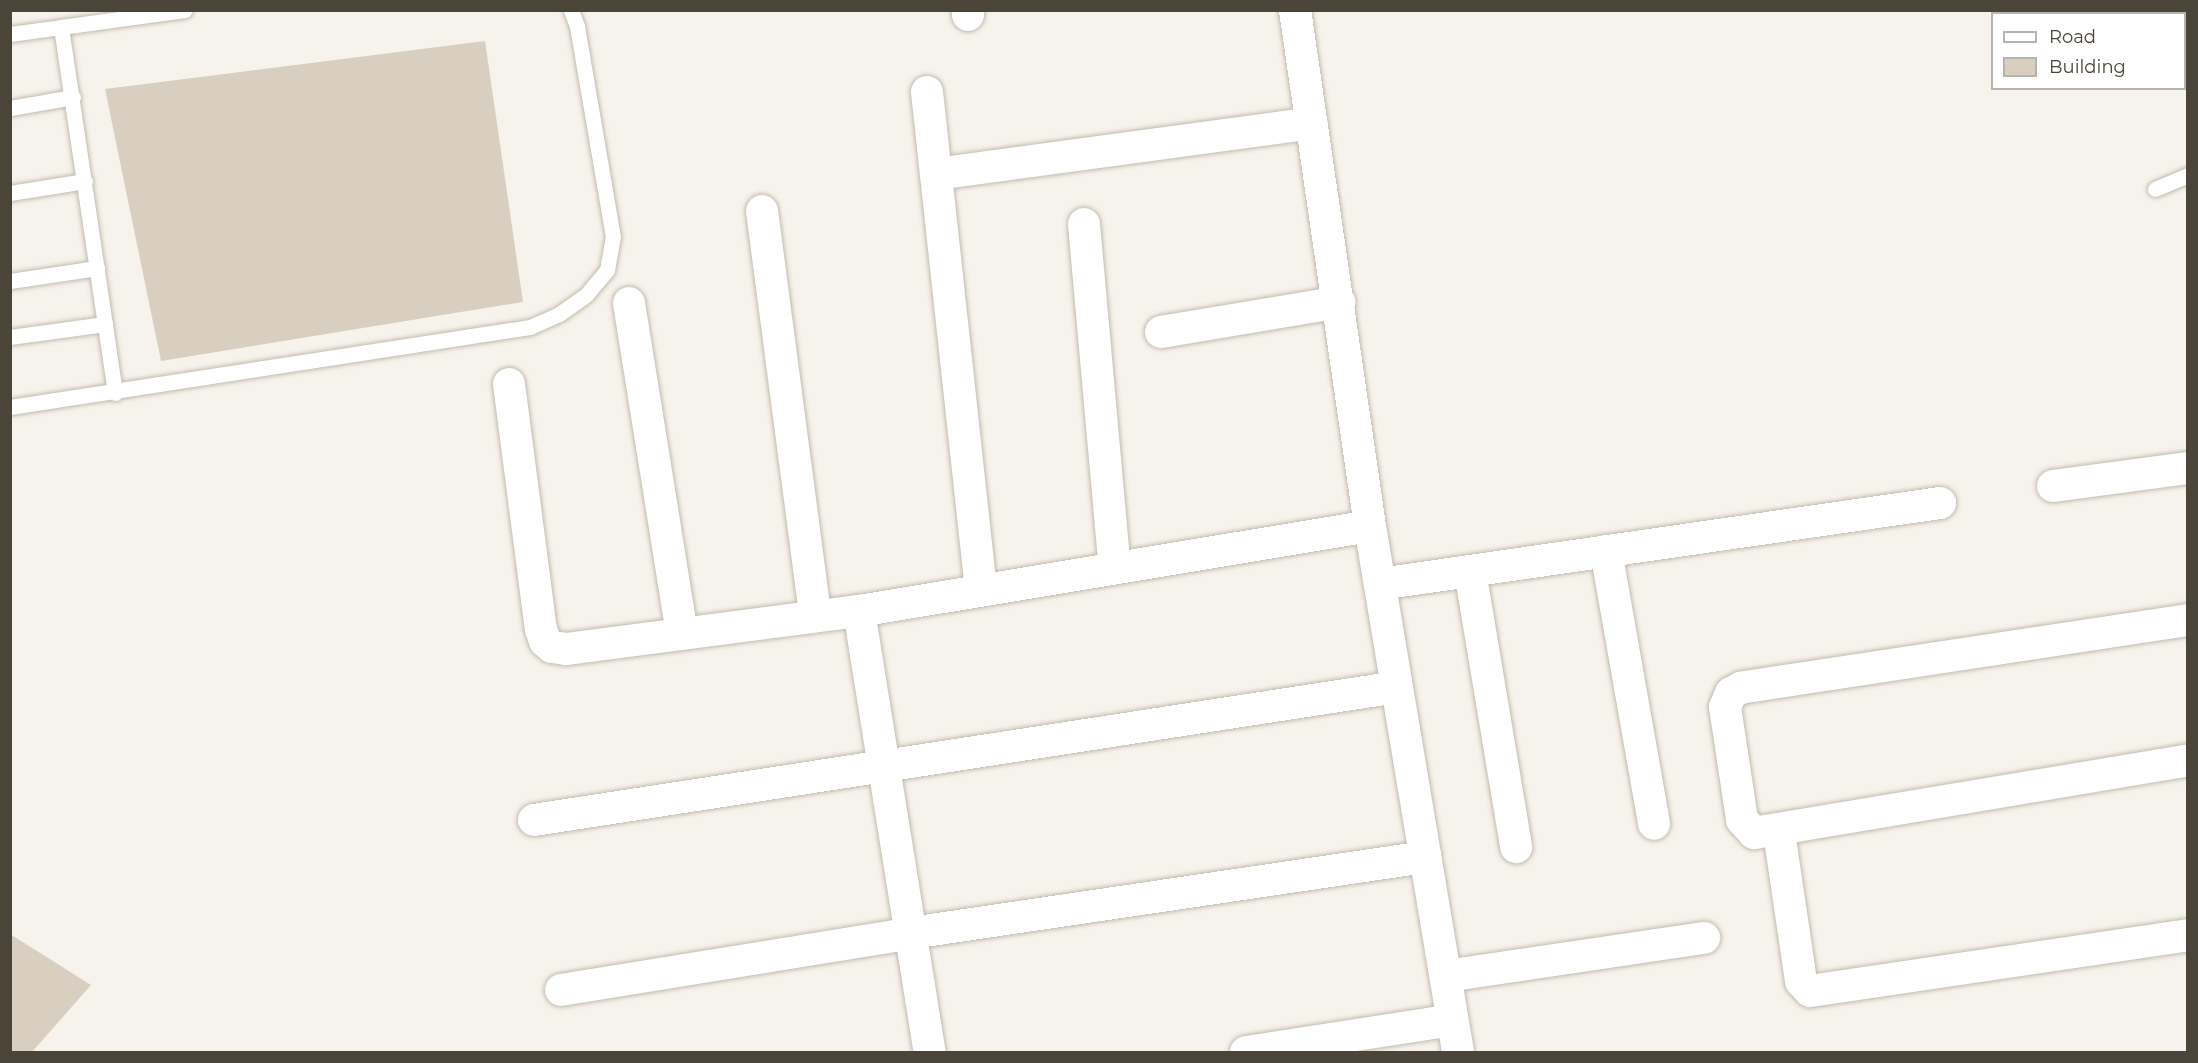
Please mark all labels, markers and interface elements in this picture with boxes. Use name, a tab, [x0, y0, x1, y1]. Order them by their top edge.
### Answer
legend	[1991, 12, 2186, 90]
text: Road	[2049, 26, 2096, 48]
text: Building	[2049, 56, 2126, 78]

